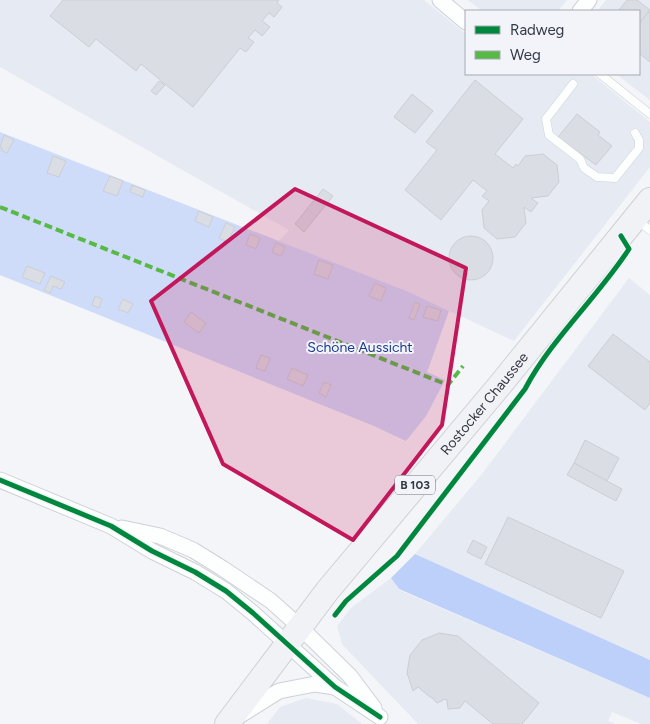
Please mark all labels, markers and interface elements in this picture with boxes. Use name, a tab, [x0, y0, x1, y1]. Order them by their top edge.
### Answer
legend	[465, 10, 640, 75]
text: Radweg	[510, 21, 564, 39]
text: Weg	[510, 46, 541, 64]
park label: Schöne Aussicht	[307, 339, 413, 356]
street label: Rostocker Chaussee	[437, 349, 532, 458]
road number: B 103	[395, 476, 435, 494]

